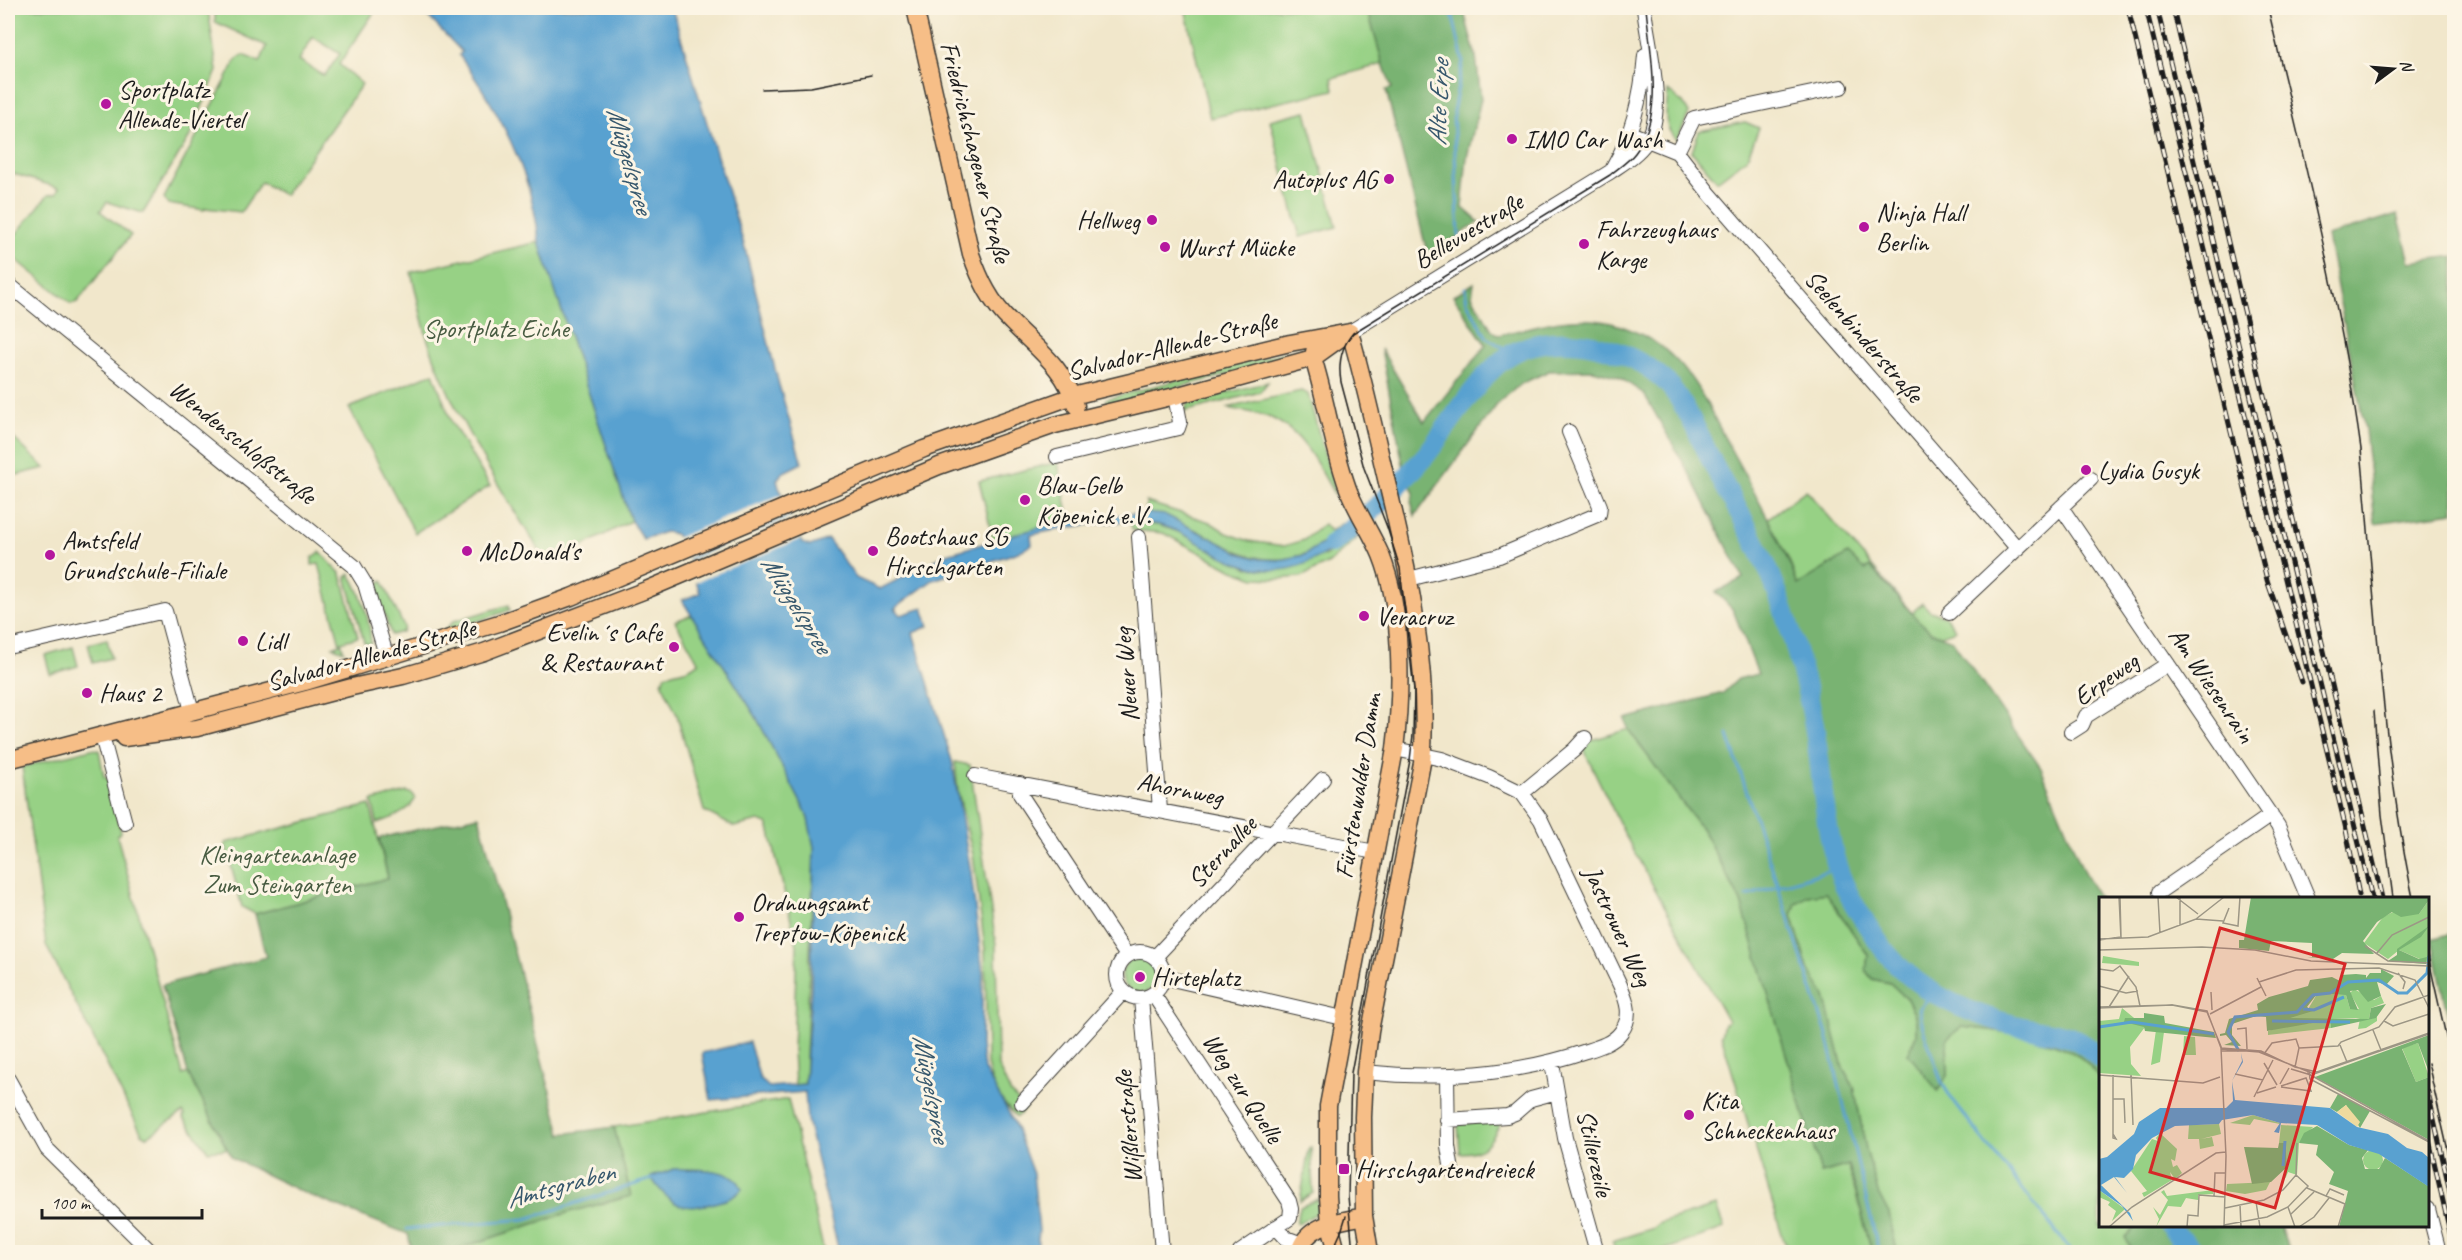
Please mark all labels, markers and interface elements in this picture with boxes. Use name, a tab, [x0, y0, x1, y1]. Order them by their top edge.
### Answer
street label: Friedrichshagener Straße	[933, 38, 1020, 268]
north arrow	[2363, 39, 2423, 99]
water label: Alte Erpe	[1420, 55, 1457, 146]
text: N	[2395, 58, 2418, 76]
place label: Sportplatz Allende-Viertel	[118, 73, 249, 136]
marker: Sportplatz Allende-Viertel	[99, 97, 113, 111]
water label: Müggelspree	[599, 103, 662, 221]
place label: IMO Car Wash	[1524, 123, 1664, 156]
marker: IMO Car Wash	[1505, 132, 1519, 146]
place label: Autoplus AG	[1272, 163, 1380, 196]
marker: Autoplus AG	[1382, 172, 1396, 186]
street label: Bellevuestraße	[1407, 184, 1531, 277]
place label: Ninja Hall Berlin	[1876, 196, 1969, 259]
place label: Hellweg	[1077, 204, 1142, 237]
marker: Hellweg	[1145, 213, 1159, 227]
place label: Fahrzeughaus Karge	[1596, 213, 1719, 276]
marker: Ninja Hall Berlin	[1857, 220, 1871, 234]
place label: Wurst Mücke	[1177, 231, 1297, 264]
marker: Fahrzeughaus Karge	[1577, 237, 1591, 251]
marker: Wurst Mücke	[1158, 240, 1172, 254]
street label: Seelenbinderstraße	[1797, 263, 1932, 411]
street label: Salvador-Allende-Straße	[1064, 303, 1283, 388]
park label: Sportplatz Eiche	[423, 312, 571, 345]
street label: Wendenschloßstraße	[163, 372, 325, 513]
place label: Lydia Gusyk	[2098, 454, 2201, 487]
marker: Lydia Gusyk	[2079, 463, 2093, 477]
place label: Blau-Gelb Köpenick e.V.	[1037, 469, 1152, 532]
marker: Blau-Gelb Köpenick e.V.	[1018, 493, 1032, 507]
place label: Bootshaus SG Hirschgarten	[885, 520, 1010, 583]
place label: Amtsfeld Grundschule-Filiale	[62, 524, 229, 587]
place label: McDonald's	[479, 535, 582, 568]
marker: McDonald's	[460, 544, 474, 558]
marker: Bootshaus SG Hirschgarten	[866, 544, 880, 558]
marker: Amtsfeld Grundschule-Filiale	[43, 548, 57, 562]
water label: Müggelspree	[754, 549, 842, 663]
place label: Veracruz	[1376, 600, 1455, 633]
marker: Veracruz	[1357, 609, 1371, 623]
street label: Salvador-Allende-Straße	[263, 611, 481, 699]
place label: Evelin´s Cafe & Restaurant	[540, 616, 664, 679]
street label: Am Wiesenrain	[2161, 621, 2263, 750]
place label: Lidl	[255, 625, 290, 658]
street label: Neuer Weg	[1105, 625, 1147, 723]
marker: Lidl	[236, 634, 250, 648]
marker: Evelin´s Cafe & Restaurant	[667, 640, 681, 654]
street label: Erpeweg	[2067, 644, 2147, 713]
place label: Haus 2	[99, 677, 164, 710]
marker: Haus 2	[80, 686, 94, 700]
street label: Fürstenwalder Damm	[1327, 689, 1389, 881]
street label: Ahornweg	[1134, 765, 1227, 814]
street label: Sternallee	[1180, 807, 1266, 895]
park label: Kleingartenanlage Zum Steingarten	[199, 838, 357, 901]
street label: Jastrower Weg	[1575, 859, 1661, 993]
place label: Ordnungsamt Treptow-Köpenick	[751, 886, 907, 949]
inset map	[2099, 897, 2429, 1227]
marker: Ordnungsamt Treptow-Köpenick	[732, 910, 746, 924]
place label: Hirteplatz	[1152, 961, 1242, 994]
marker: Hirteplatz	[1133, 970, 1147, 984]
street label: Weg zur Quelle	[1195, 1027, 1292, 1151]
water label: Müggelspree	[905, 1031, 960, 1149]
street label: Wißlerstraße	[1106, 1067, 1149, 1185]
place label: Kita Schneckenhaus	[1701, 1084, 1837, 1147]
street label: Stillerzeile	[1569, 1107, 1621, 1201]
marker: Kita Schneckenhaus	[1682, 1108, 1696, 1122]
place label: Hirschgartendreieck	[1356, 1153, 1536, 1186]
water label: Amtsgraben	[502, 1154, 620, 1216]
marker: Hirschgartendreieck	[1337, 1162, 1351, 1176]
scale bar	[42, 1182, 202, 1220]
text: 100 m	[51, 1192, 92, 1214]

